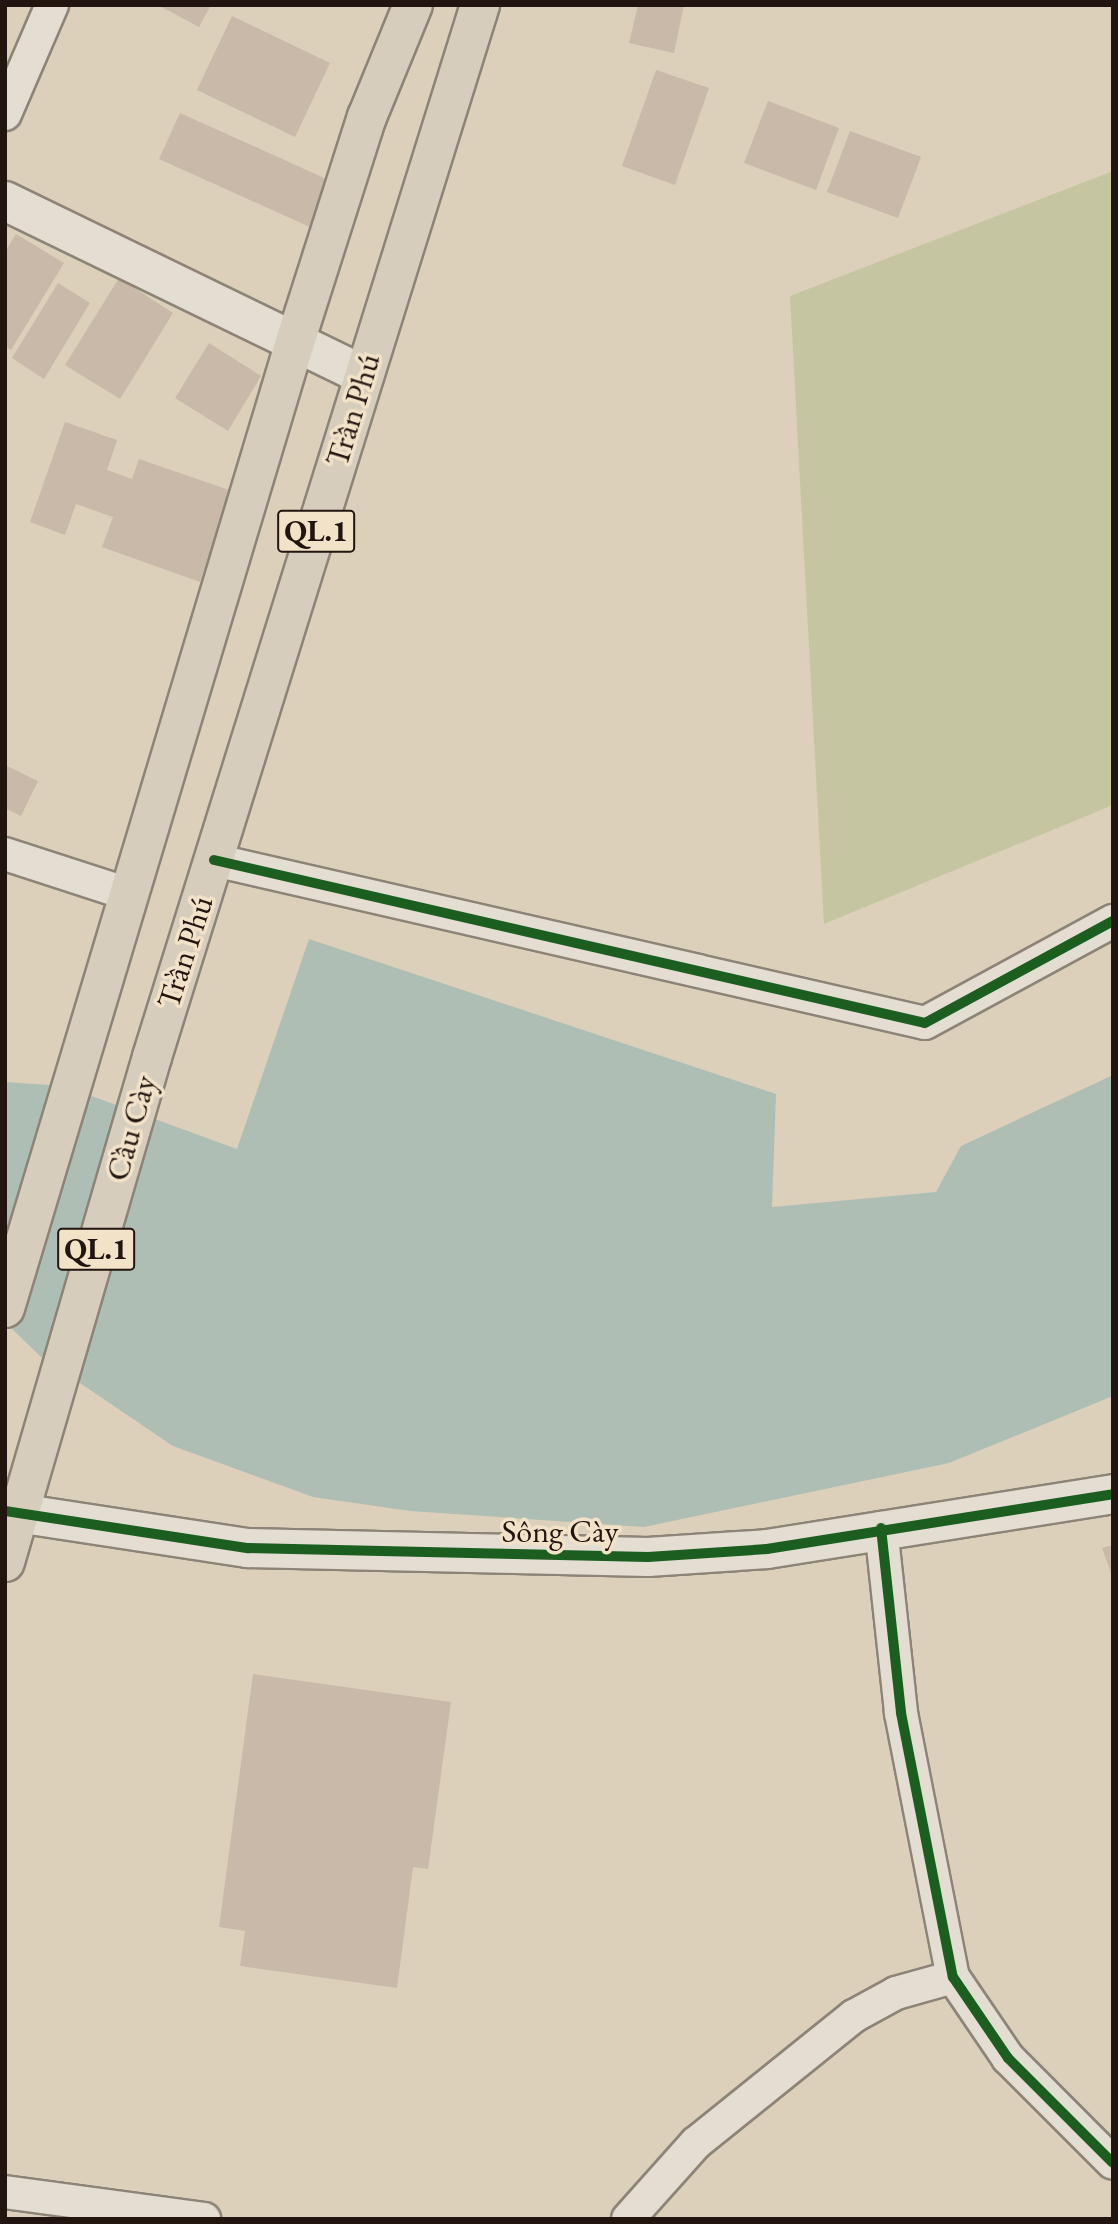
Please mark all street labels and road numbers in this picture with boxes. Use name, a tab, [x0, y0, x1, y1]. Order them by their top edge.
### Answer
street label: Trần Phú	[318, 349, 388, 471]
road number: QL.1	[276, 504, 356, 558]
street label: Trần Phú	[149, 891, 221, 1013]
street label: Cầu Cày	[98, 1071, 164, 1185]
road number: QL.1	[56, 1222, 136, 1275]
street label: Sông Cày	[501, 1512, 619, 1550]

